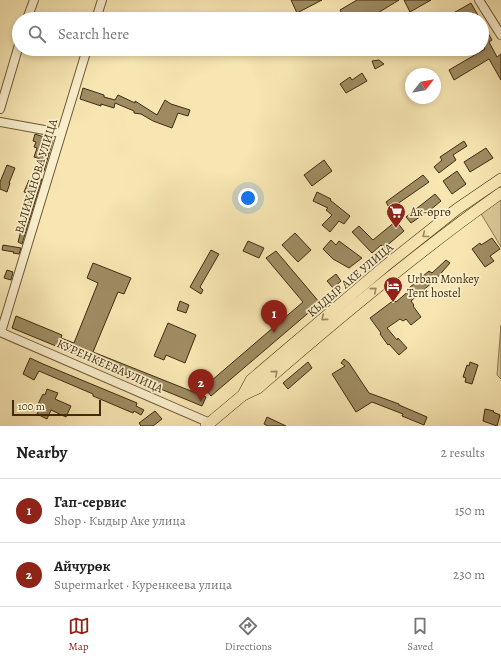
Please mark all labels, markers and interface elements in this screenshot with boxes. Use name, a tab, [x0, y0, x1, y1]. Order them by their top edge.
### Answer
search box	[12, 12, 489, 56]
icon: search	[26, 23, 48, 45]
text: Search here	[58, 24, 129, 44]
north arrow	[405, 68, 441, 104]
street label: ВАЛИХАНОВА УЛИЦА	[11, 116, 61, 235]
your location	[238, 188, 258, 208]
supermarket icon: Ак-өргө	[385, 201, 407, 229]
place label: Ак-өргө	[409, 204, 451, 220]
one-way arrow	[422, 231, 429, 238]
street label: КЫДЫР АКЕ УЛИЦА	[304, 239, 397, 321]
place label: Urban Monkey Tent hostel	[407, 271, 480, 301]
hotel icon: Urban Monkey Tent hostel	[382, 275, 404, 303]
one-way arrow	[370, 287, 377, 294]
pin: 1	[261, 300, 287, 333]
one-way arrow	[322, 313, 329, 320]
street label: КУРЕНКЕЕВА УЛИЦА	[54, 335, 166, 397]
pin: 2	[188, 369, 214, 402]
one-way arrow	[270, 371, 278, 378]
scale bar	[12, 398, 101, 417]
text: 100 m	[18, 399, 45, 414]
text: Nearby	[16, 441, 67, 464]
text: 2 results	[441, 444, 485, 461]
text: Гап-сервис	[54, 492, 126, 512]
text: 1	[27, 502, 31, 519]
text: 150 m	[455, 502, 485, 519]
text: Shop · Кыдыр Аке улица	[54, 512, 186, 529]
text: Айчурөк	[54, 556, 111, 576]
text: 2	[26, 566, 32, 583]
text: 230 m	[453, 566, 485, 583]
text: Supermarket · Куренкеева улица	[54, 576, 232, 593]
tab: Map	[68, 615, 90, 654]
tab: Directions	[225, 615, 272, 654]
tab: Saved	[407, 615, 433, 654]

